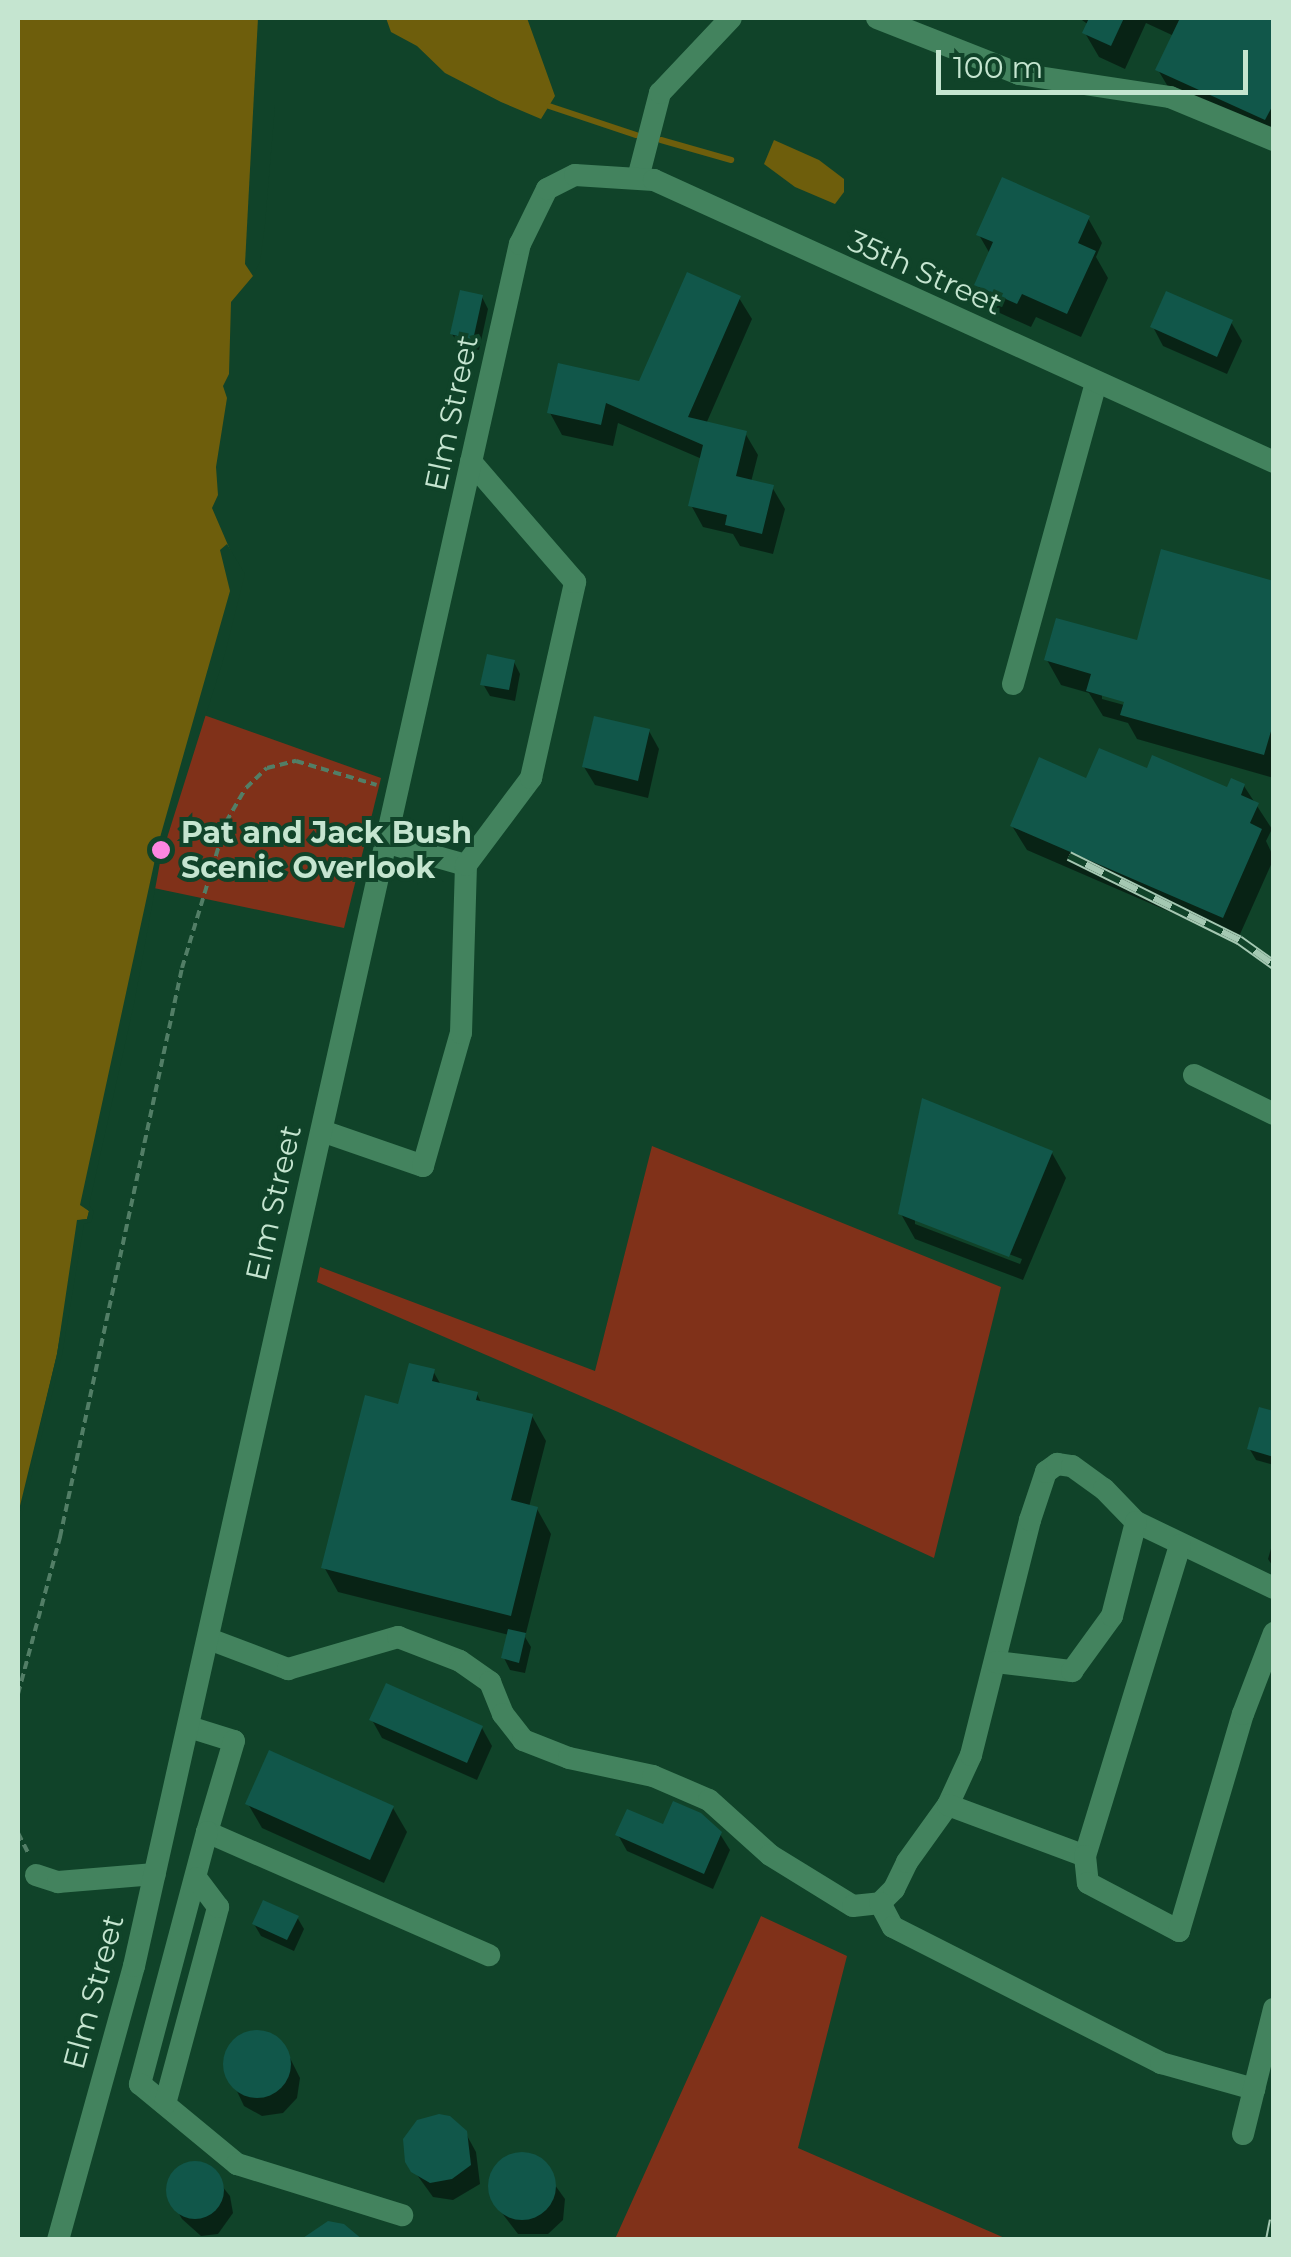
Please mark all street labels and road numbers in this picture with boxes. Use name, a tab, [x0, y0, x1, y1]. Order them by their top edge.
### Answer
street label: 35th Street	[842, 223, 1008, 323]
street label: Elm Street	[418, 332, 486, 494]
street label: Elm Street	[239, 1122, 309, 1284]
street label: Elm Street	[56, 1911, 132, 2073]

